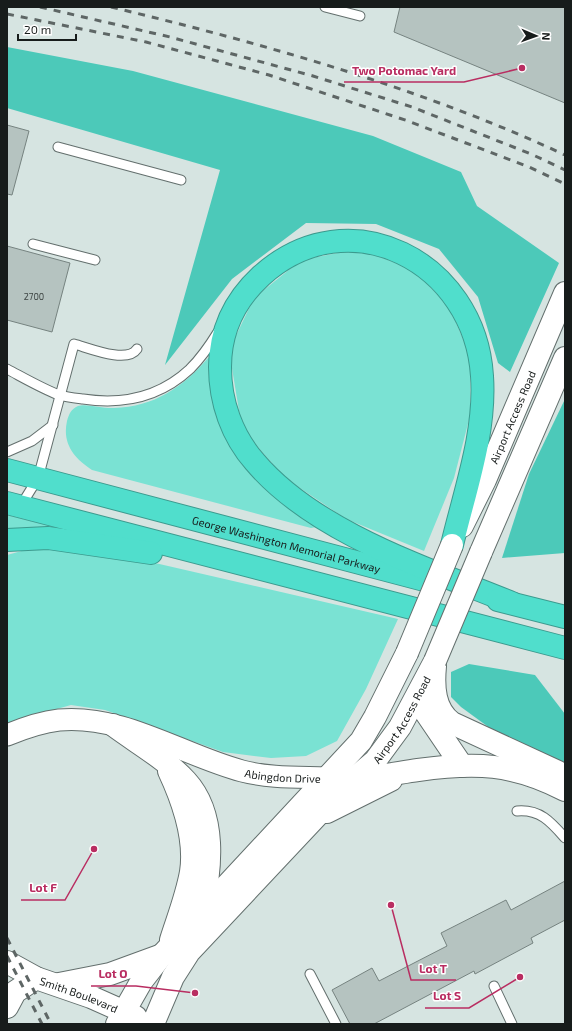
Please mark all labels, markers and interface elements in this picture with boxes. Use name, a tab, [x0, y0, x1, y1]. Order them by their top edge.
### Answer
scale bar	[18, 16, 76, 42]
north arrow	[516, 16, 556, 56]
text: 20 m	[24, 22, 51, 36]
text: N	[540, 32, 553, 41]
callout: Two Potomac Yard	[344, 58, 464, 82]
text: Two Potomac Yard	[352, 63, 456, 77]
house number: 2700	[24, 291, 44, 302]
street label: Airport Access Road	[486, 369, 538, 465]
street label: George Washington Memorial Parkway	[191, 513, 382, 575]
street label: Airport Access Road	[369, 674, 432, 765]
street label: Abingdon Drive	[244, 765, 321, 784]
callout: Lot F	[21, 876, 65, 900]
text: Lot F	[29, 880, 57, 894]
callout: Lot T	[411, 956, 456, 980]
text: Lot T	[419, 961, 448, 975]
callout: Lot O	[91, 962, 136, 986]
text: Lot O	[98, 966, 128, 980]
street label: Smith Boulevard	[38, 973, 120, 1015]
callout: Lot S	[425, 984, 469, 1008]
text: Lot S	[433, 988, 461, 1002]

